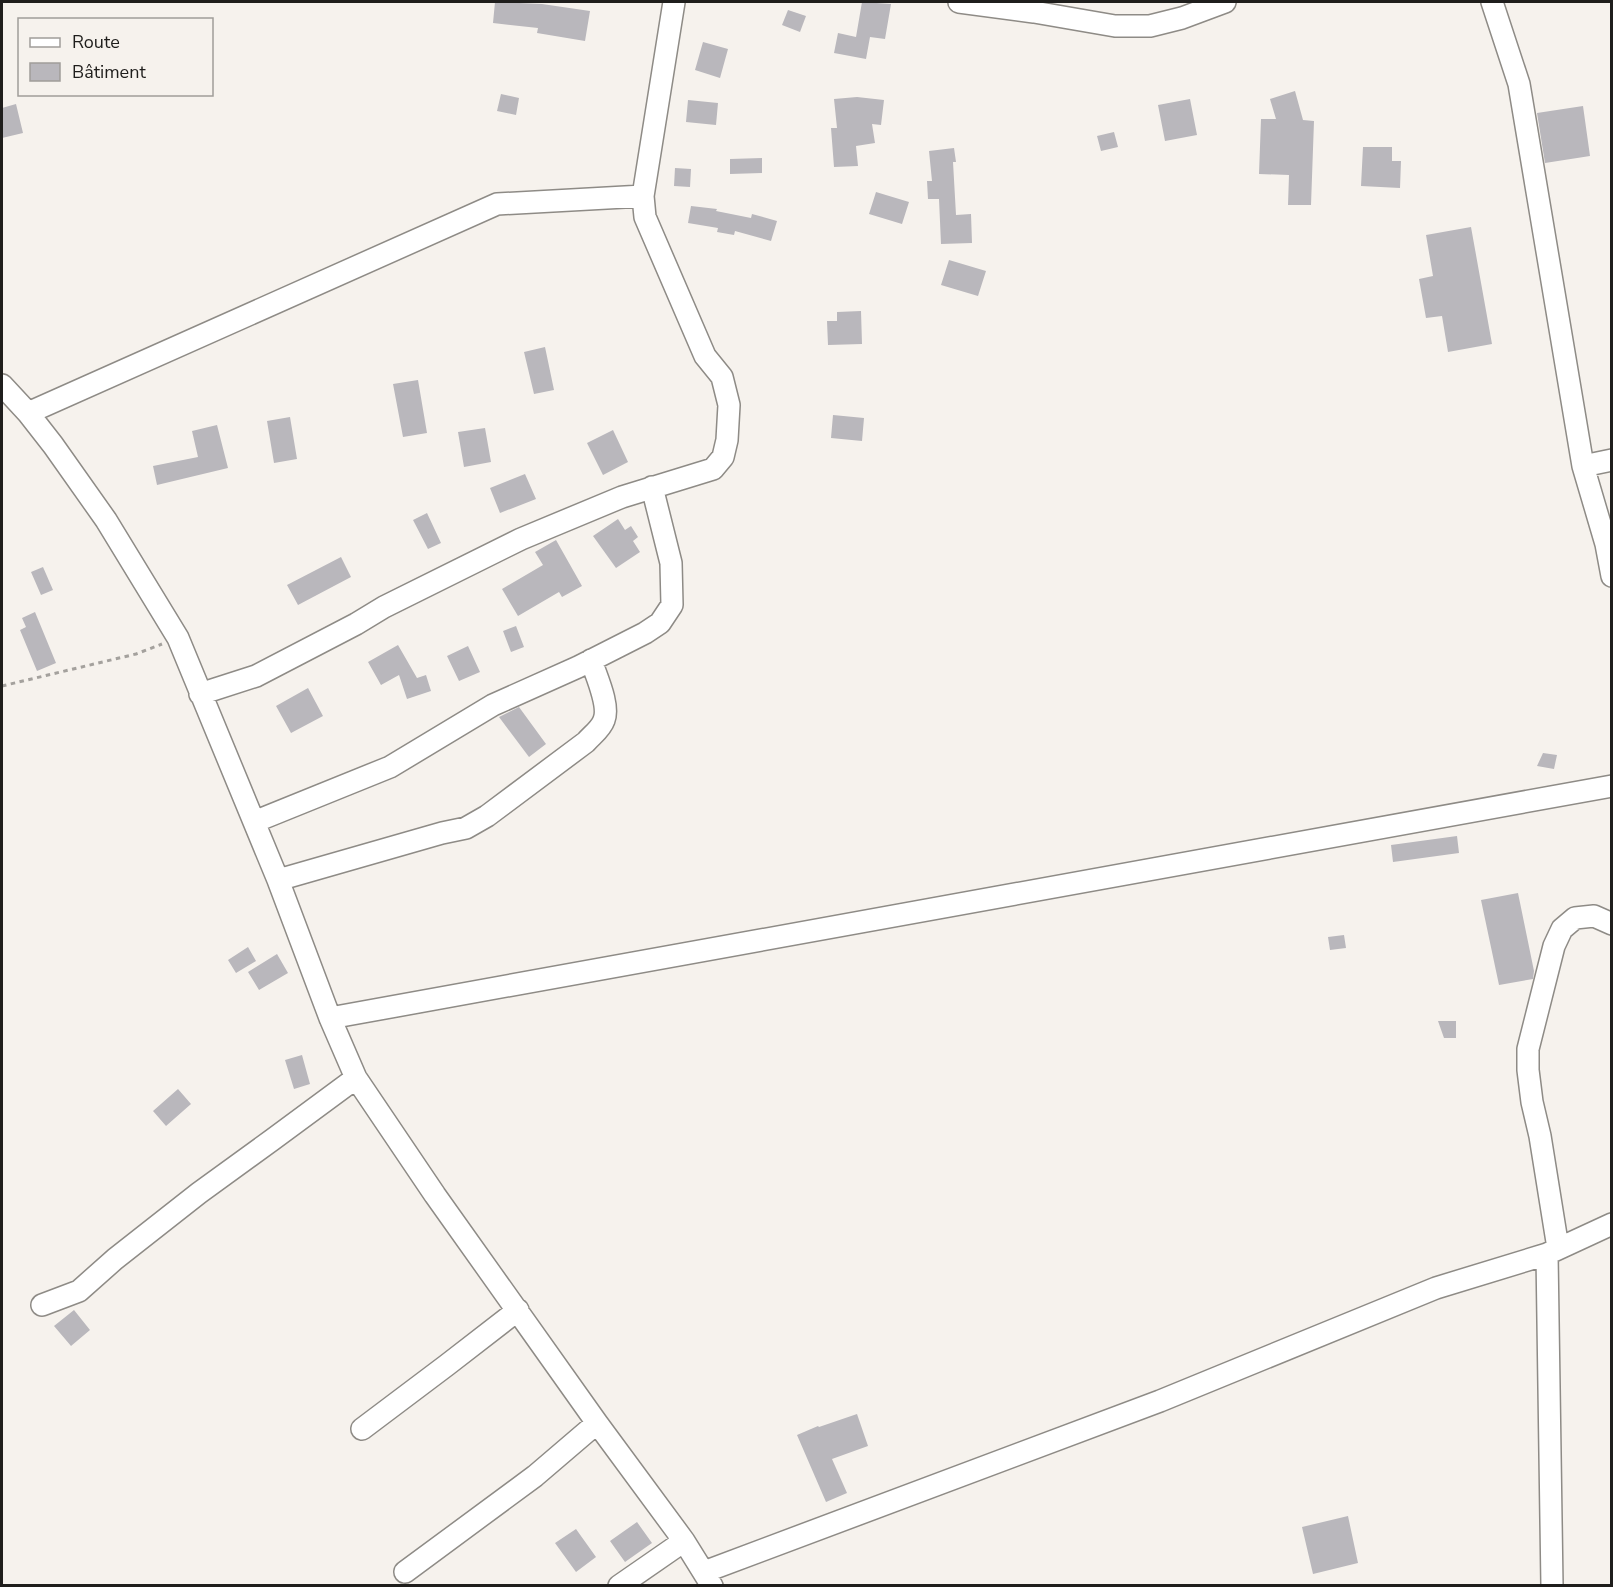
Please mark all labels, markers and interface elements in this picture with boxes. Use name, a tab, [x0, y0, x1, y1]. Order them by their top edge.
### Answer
legend	[18, 18, 213, 96]
text: Route	[72, 30, 120, 54]
text: Bâtiment	[72, 60, 146, 84]

